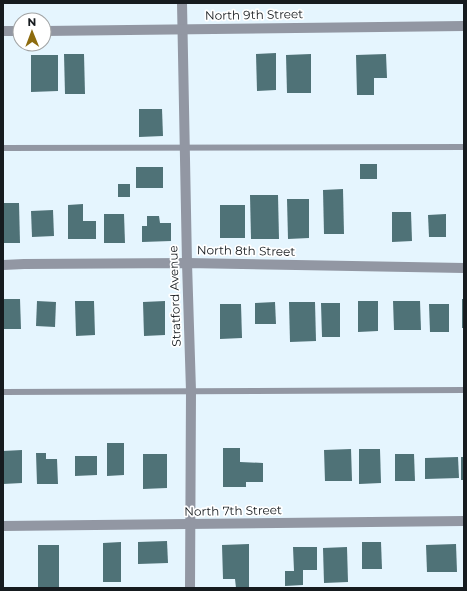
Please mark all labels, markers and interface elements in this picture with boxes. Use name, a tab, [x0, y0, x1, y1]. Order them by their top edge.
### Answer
street label: North 9th Street	[205, 6, 303, 23]
north arrow	[12, 12, 52, 52]
text: N	[27, 15, 36, 29]
street label: North 8th Street	[197, 242, 295, 259]
street label: Stratford Avenue	[165, 245, 184, 347]
street label: North 7th Street	[184, 502, 282, 519]

